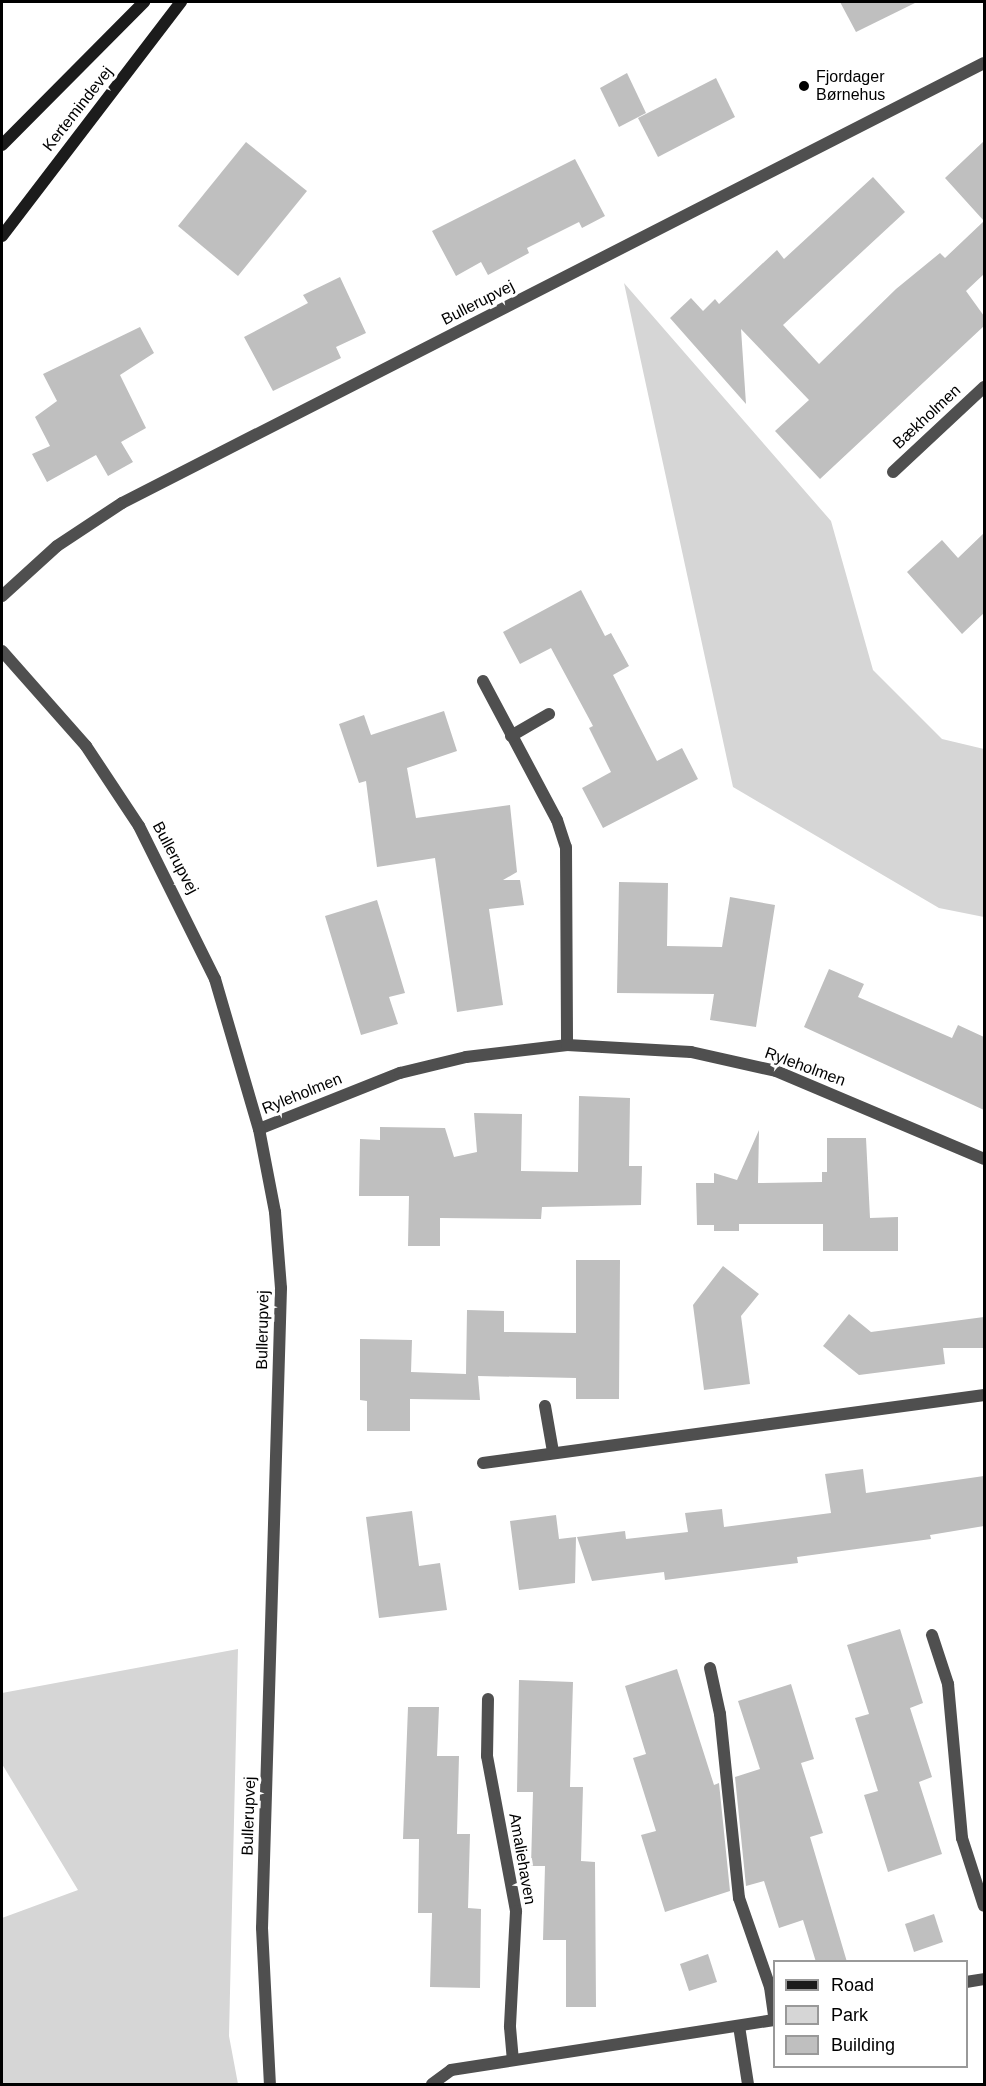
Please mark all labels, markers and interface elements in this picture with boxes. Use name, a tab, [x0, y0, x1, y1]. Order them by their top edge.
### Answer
street label: Kertemindevej	[39, 63, 117, 155]
place label: Fjordager Børnehus	[816, 67, 885, 105]
marker: Fjordager Børnehus	[797, 79, 811, 93]
street label: Bullerupvej	[438, 276, 518, 330]
street label: Bækholmen	[889, 381, 965, 453]
street label: Bullerupvej	[148, 819, 202, 897]
street label: Ryleholmen	[762, 1044, 848, 1090]
street label: Ryleholmen	[259, 1069, 345, 1119]
street label: Bullerupvej	[253, 1290, 273, 1370]
street label: Bullerupvej	[238, 1776, 260, 1856]
street label: Amaliehaven	[505, 1812, 539, 1906]
legend	[773, 1960, 968, 2068]
text: Road	[831, 1975, 874, 1995]
text: Park	[831, 2005, 868, 2025]
text: Building	[831, 2035, 895, 2055]

